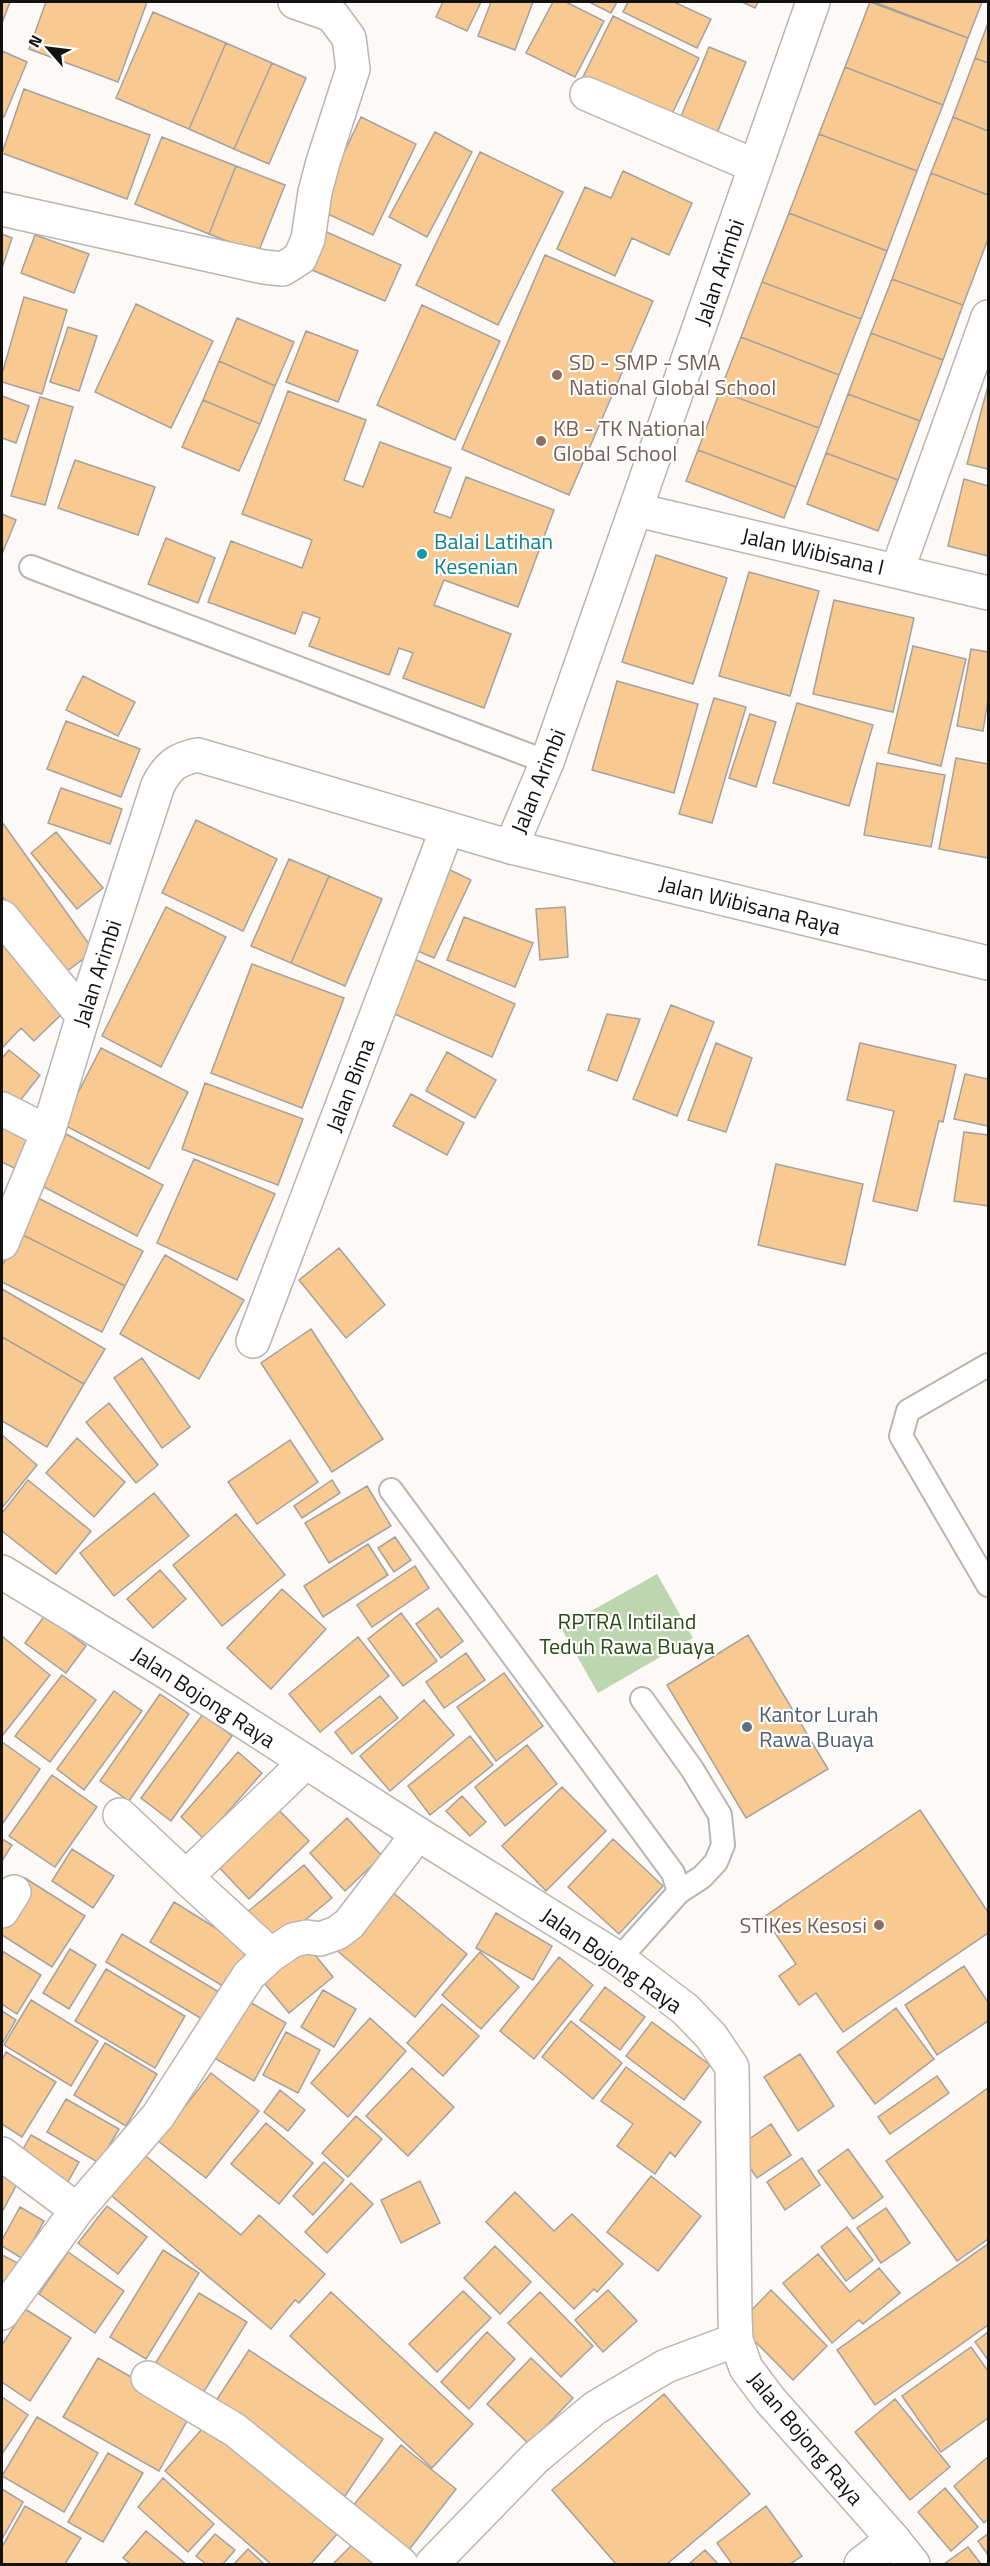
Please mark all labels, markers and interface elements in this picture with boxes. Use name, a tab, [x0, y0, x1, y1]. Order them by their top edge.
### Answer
north arrow	[18, 18, 78, 78]
text: N	[22, 30, 48, 51]
street label: Jalan Arimbi	[685, 214, 753, 330]
place label: SD - SMP - SMA National Global School	[569, 345, 776, 404]
marker: SD - SMP - SMA National Global School	[550, 368, 564, 382]
place label: KB - TK National Global School	[553, 411, 705, 470]
marker: KB - TK National Global School	[534, 434, 548, 448]
street label: Jalan Wibisana I	[738, 518, 888, 584]
place label: Balai Latihan Kesenian	[434, 524, 553, 583]
marker: Balai Latihan Kesenian	[415, 547, 429, 561]
street label: Jalan Arimbi	[502, 723, 574, 839]
street label: Jalan Wibisana Raya	[656, 866, 844, 944]
street label: Jalan Arimbi	[64, 915, 130, 1031]
street label: Jalan Bima	[317, 1033, 383, 1137]
park label: RPTRA Intiland Teduh Rawa Buaya	[539, 1604, 715, 1663]
street label: Jalan Bojong Raya	[125, 1638, 283, 1756]
place label: Kantor Lurah Rawa Buaya	[759, 1697, 879, 1756]
marker: Kantor Lurah Rawa Buaya	[740, 1720, 754, 1734]
street label: Jalan Bojong Raya	[534, 1899, 690, 2021]
place label: STIKes Kesosi	[740, 1908, 867, 1942]
marker: STIKes Kesosi	[872, 1918, 886, 1932]
street label: Jalan Bojong Raya	[740, 2364, 872, 2512]

